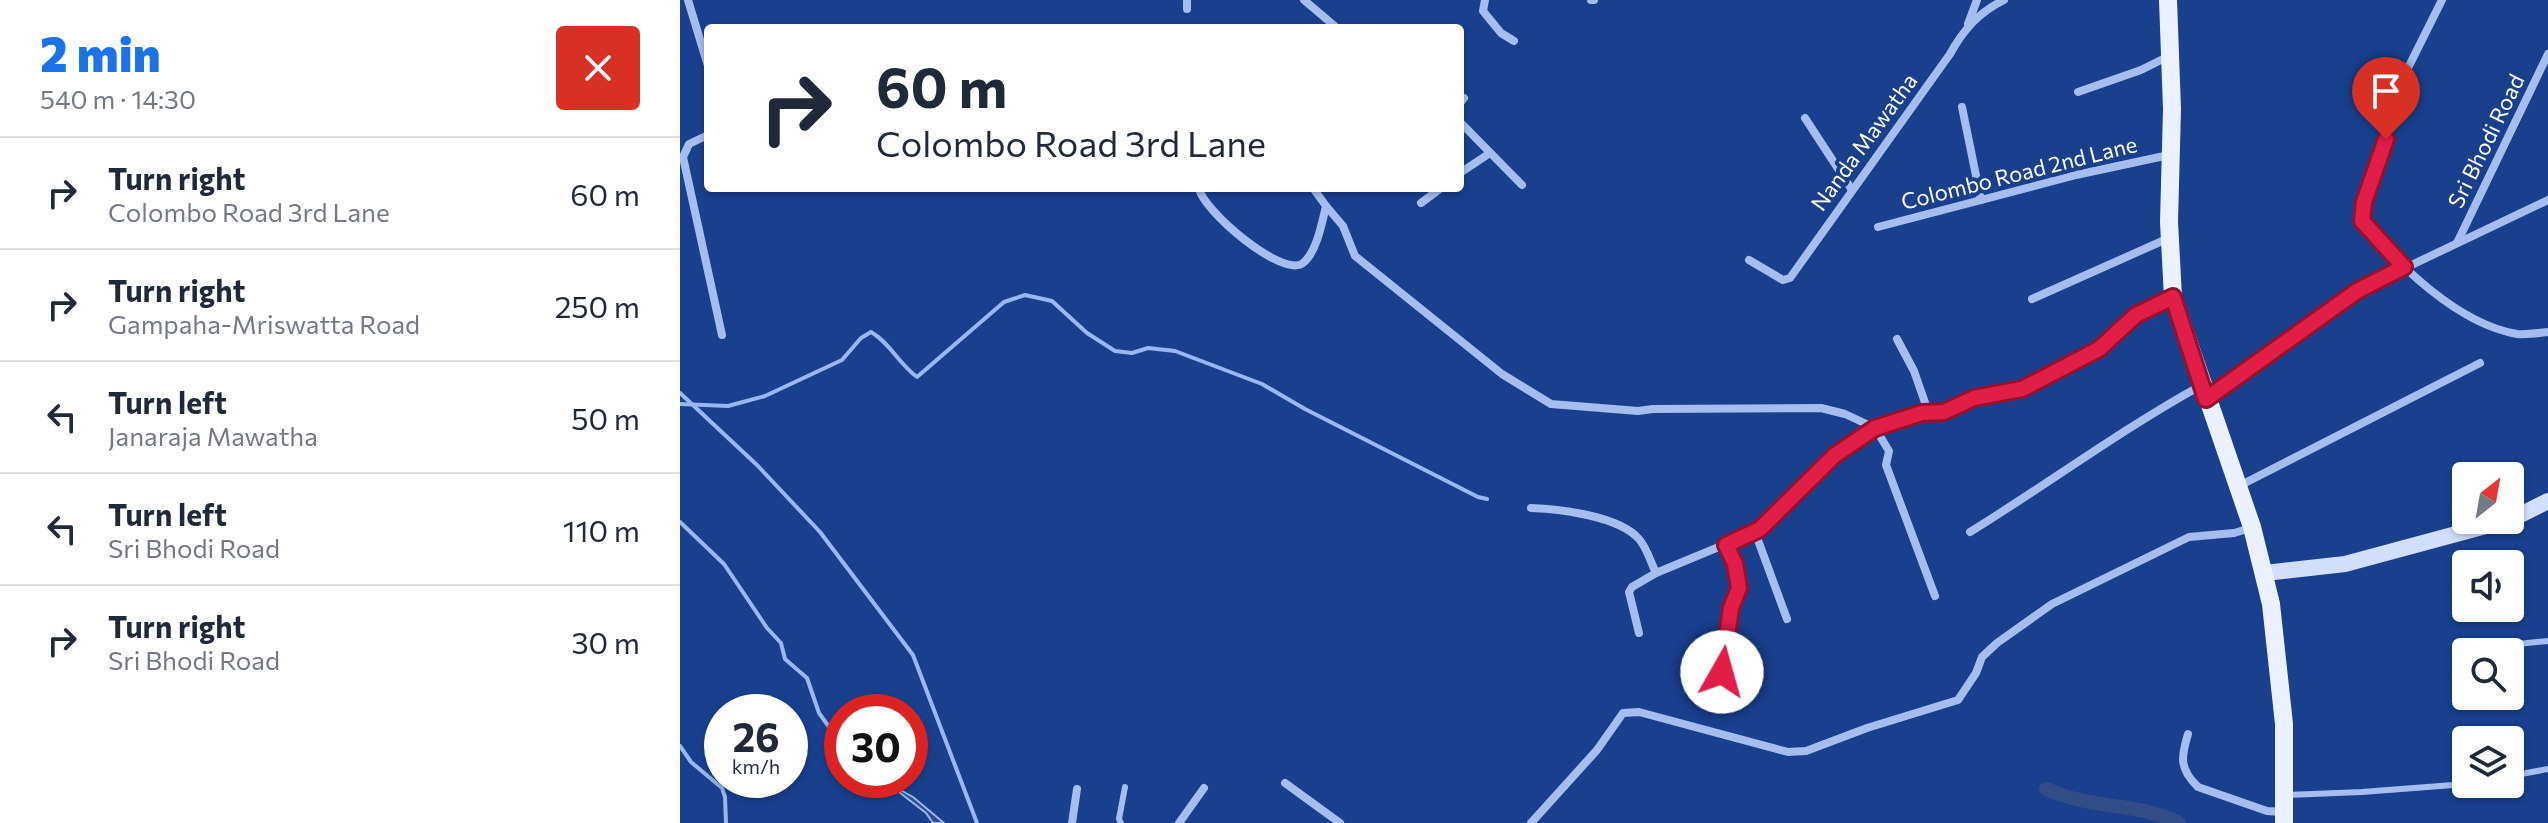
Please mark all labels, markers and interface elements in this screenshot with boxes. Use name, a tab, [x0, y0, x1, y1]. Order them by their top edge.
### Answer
text: 2 min	[40, 23, 161, 82]
button: close	[556, 26, 640, 110]
text: 60 m	[876, 51, 1007, 120]
icon: right	[744, 56, 848, 160]
pin	[2352, 57, 2420, 139]
street label: Nanda Mawatha	[1805, 68, 1922, 216]
icon: arrive	[2364, 69, 2408, 113]
street label: Sri Bhodi Road	[2442, 69, 2530, 212]
text: 540 m · 14:30	[40, 83, 196, 114]
text: Colombo Road 3rd Lane	[876, 120, 1266, 164]
street label: Colombo Road 2nd Lane	[1898, 130, 2140, 215]
text: Turn right	[108, 159, 245, 196]
icon: right	[40, 171, 84, 215]
text: 60 m	[570, 175, 640, 212]
text: Colombo Road 3rd Lane	[108, 196, 390, 227]
text: Turn right	[108, 271, 245, 308]
icon: right	[40, 283, 84, 327]
text: 250 m	[555, 287, 640, 324]
text: Gampaha-Mriswatta Road	[108, 308, 420, 339]
text: Turn left	[108, 383, 227, 420]
icon: left	[40, 395, 84, 439]
text: 50 m	[571, 399, 640, 436]
text: Janaraja Mawatha	[108, 420, 318, 451]
north arrow	[2452, 462, 2524, 534]
map controls	[2452, 462, 2524, 798]
text: Turn left	[108, 495, 227, 532]
icon: left	[40, 507, 84, 551]
text: 110 m	[563, 511, 640, 548]
text: Sri Bhodi Road	[108, 532, 280, 563]
button: sound	[2452, 550, 2524, 622]
text: Turn right	[108, 607, 245, 644]
icon: right	[40, 619, 84, 663]
text: 30 m	[571, 623, 640, 660]
position arrow	[1680, 630, 1764, 714]
button: search	[2452, 638, 2524, 710]
text: Sri Bhodi Road	[108, 644, 280, 675]
speed limit sign: 30	[824, 694, 928, 798]
text: 26	[732, 711, 780, 760]
button: layers	[2452, 726, 2524, 798]
text: km/h	[732, 754, 780, 778]

